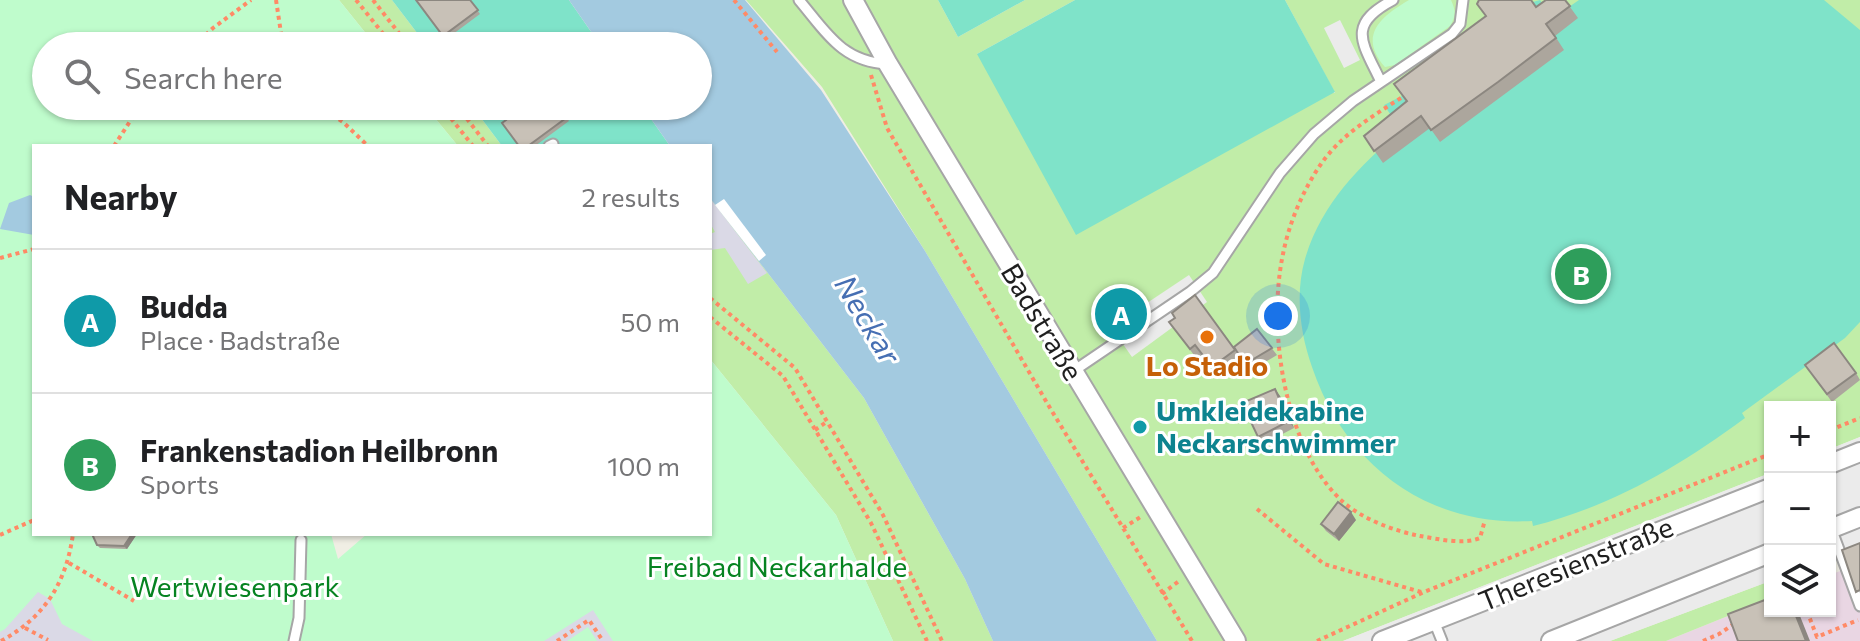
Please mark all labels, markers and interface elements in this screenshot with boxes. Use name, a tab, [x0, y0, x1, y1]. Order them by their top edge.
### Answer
search box	[32, 32, 712, 120]
icon: search	[60, 54, 104, 98]
text: Search here	[124, 58, 283, 95]
text: Nearby	[64, 175, 178, 217]
text: 2 results	[582, 181, 680, 212]
pin: B	[1555, 244, 1607, 304]
street label: Badstraße	[995, 257, 1091, 386]
water label: Neckar	[828, 268, 911, 371]
pin: A	[1095, 284, 1147, 344]
text: Budda	[140, 287, 228, 324]
your location	[1258, 296, 1298, 336]
text: A	[81, 306, 99, 337]
text: 50 m	[620, 306, 680, 337]
text: Place · Badstraße	[140, 324, 340, 355]
marker: Lo Stadio	[1198, 328, 1216, 346]
place label: Lo Stadio	[1146, 348, 1268, 382]
place label: Umkleidekabine Neckarschwimmer	[1156, 393, 1396, 459]
map controls	[1764, 401, 1836, 617]
button: +	[1764, 401, 1836, 473]
marker: Umkleidekabine Neckarschwimmer	[1131, 418, 1149, 436]
text: Frankenstadion Heilbronn	[140, 431, 498, 468]
text: B	[81, 450, 99, 481]
text: 100 m	[607, 450, 680, 481]
text: Sports	[140, 468, 219, 499]
button: −	[1764, 473, 1836, 545]
street label: Theresienstraße	[1474, 509, 1678, 617]
button: layers	[1764, 545, 1836, 617]
park label: Freibad Neckarhalde	[647, 549, 907, 583]
park label: Wertwiesenpark	[130, 569, 340, 603]

